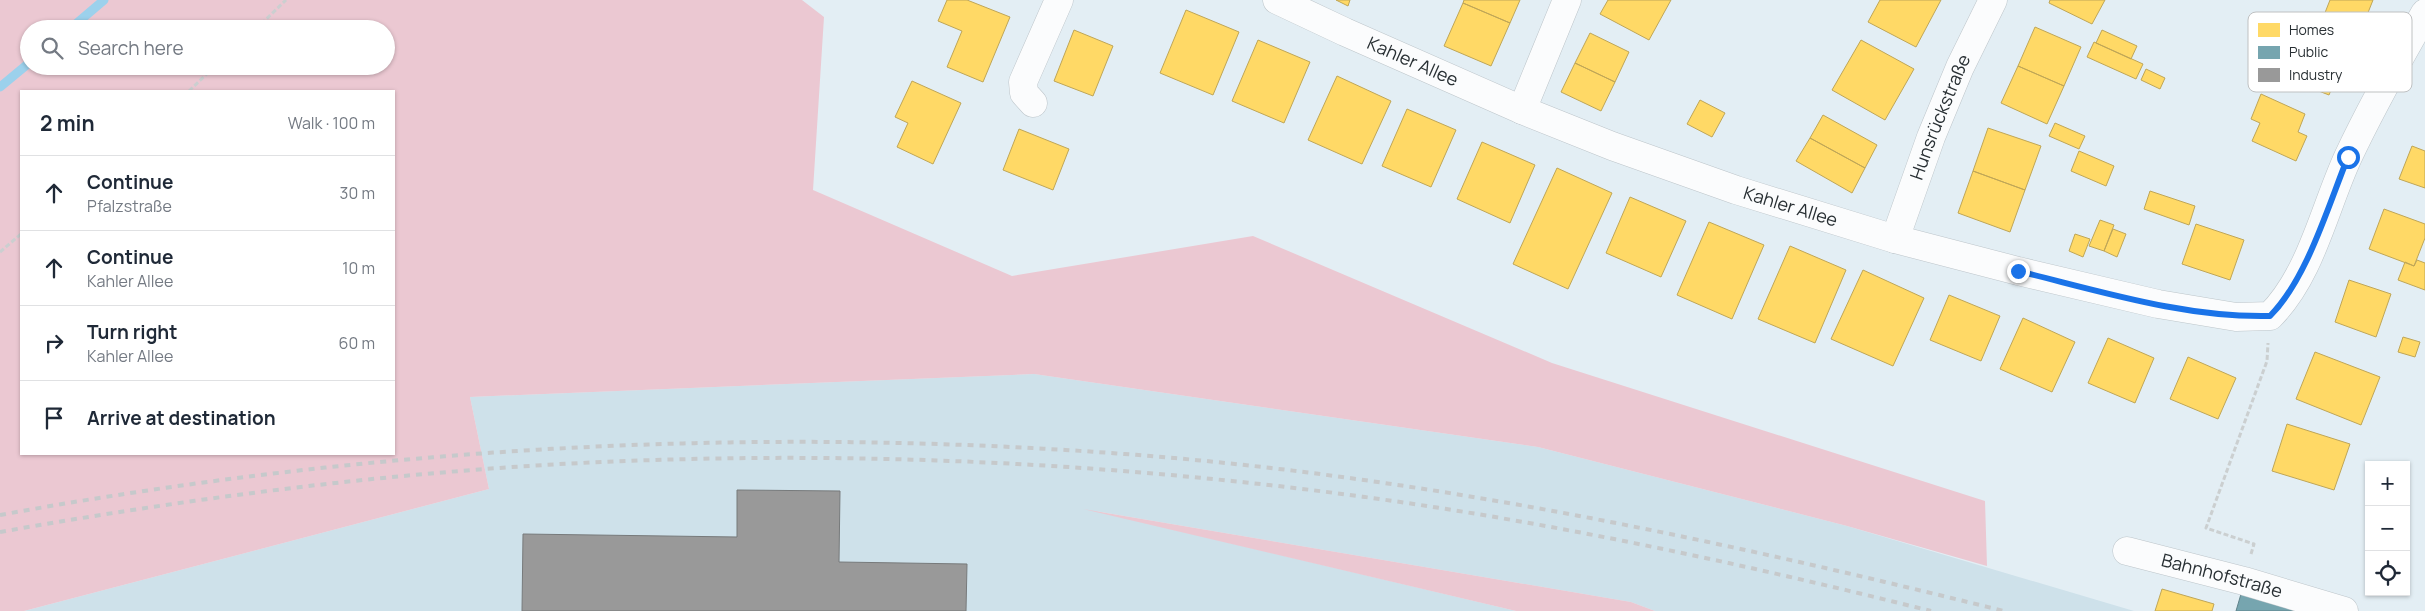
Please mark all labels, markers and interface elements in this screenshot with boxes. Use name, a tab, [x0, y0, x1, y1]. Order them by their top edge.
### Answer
legend	[2248, 12, 2412, 92]
search box	[20, 20, 395, 75]
text: Homes	[2289, 20, 2334, 39]
street label: Kahler Allee	[1364, 30, 1462, 91]
icon: search	[38, 34, 66, 62]
text: Search here	[78, 35, 184, 61]
text: Public	[2289, 42, 2329, 61]
street label: Hunsrückstraße	[1904, 50, 1975, 183]
text: Industry	[2289, 65, 2343, 84]
text: 2 min	[40, 109, 95, 137]
text: Walk · 100 m	[288, 112, 375, 134]
route start	[2337, 146, 2360, 169]
text: Continue	[87, 169, 173, 195]
icon: ahead	[40, 179, 68, 207]
street label: Kahler Allee	[1741, 180, 1841, 232]
text: 30 m	[340, 182, 375, 204]
text: Pfalzstraße	[87, 195, 172, 217]
text: Continue	[87, 244, 173, 270]
icon: ahead	[40, 254, 68, 282]
text: 10 m	[342, 257, 375, 279]
route end	[2007, 260, 2030, 283]
text: Kahler Allee	[87, 270, 173, 292]
text: Turn right	[87, 319, 177, 345]
icon: right	[40, 329, 68, 357]
text: 60 m	[339, 332, 375, 354]
text: Kahler Allee	[87, 345, 173, 367]
icon: arrive	[40, 404, 68, 432]
text: Arrive at destination	[87, 405, 276, 431]
map controls	[2365, 461, 2410, 596]
button: +	[2365, 461, 2410, 506]
button: −	[2365, 506, 2410, 551]
street label: Bahnhofstraße	[2159, 547, 2285, 603]
button: locate	[2365, 551, 2410, 596]

